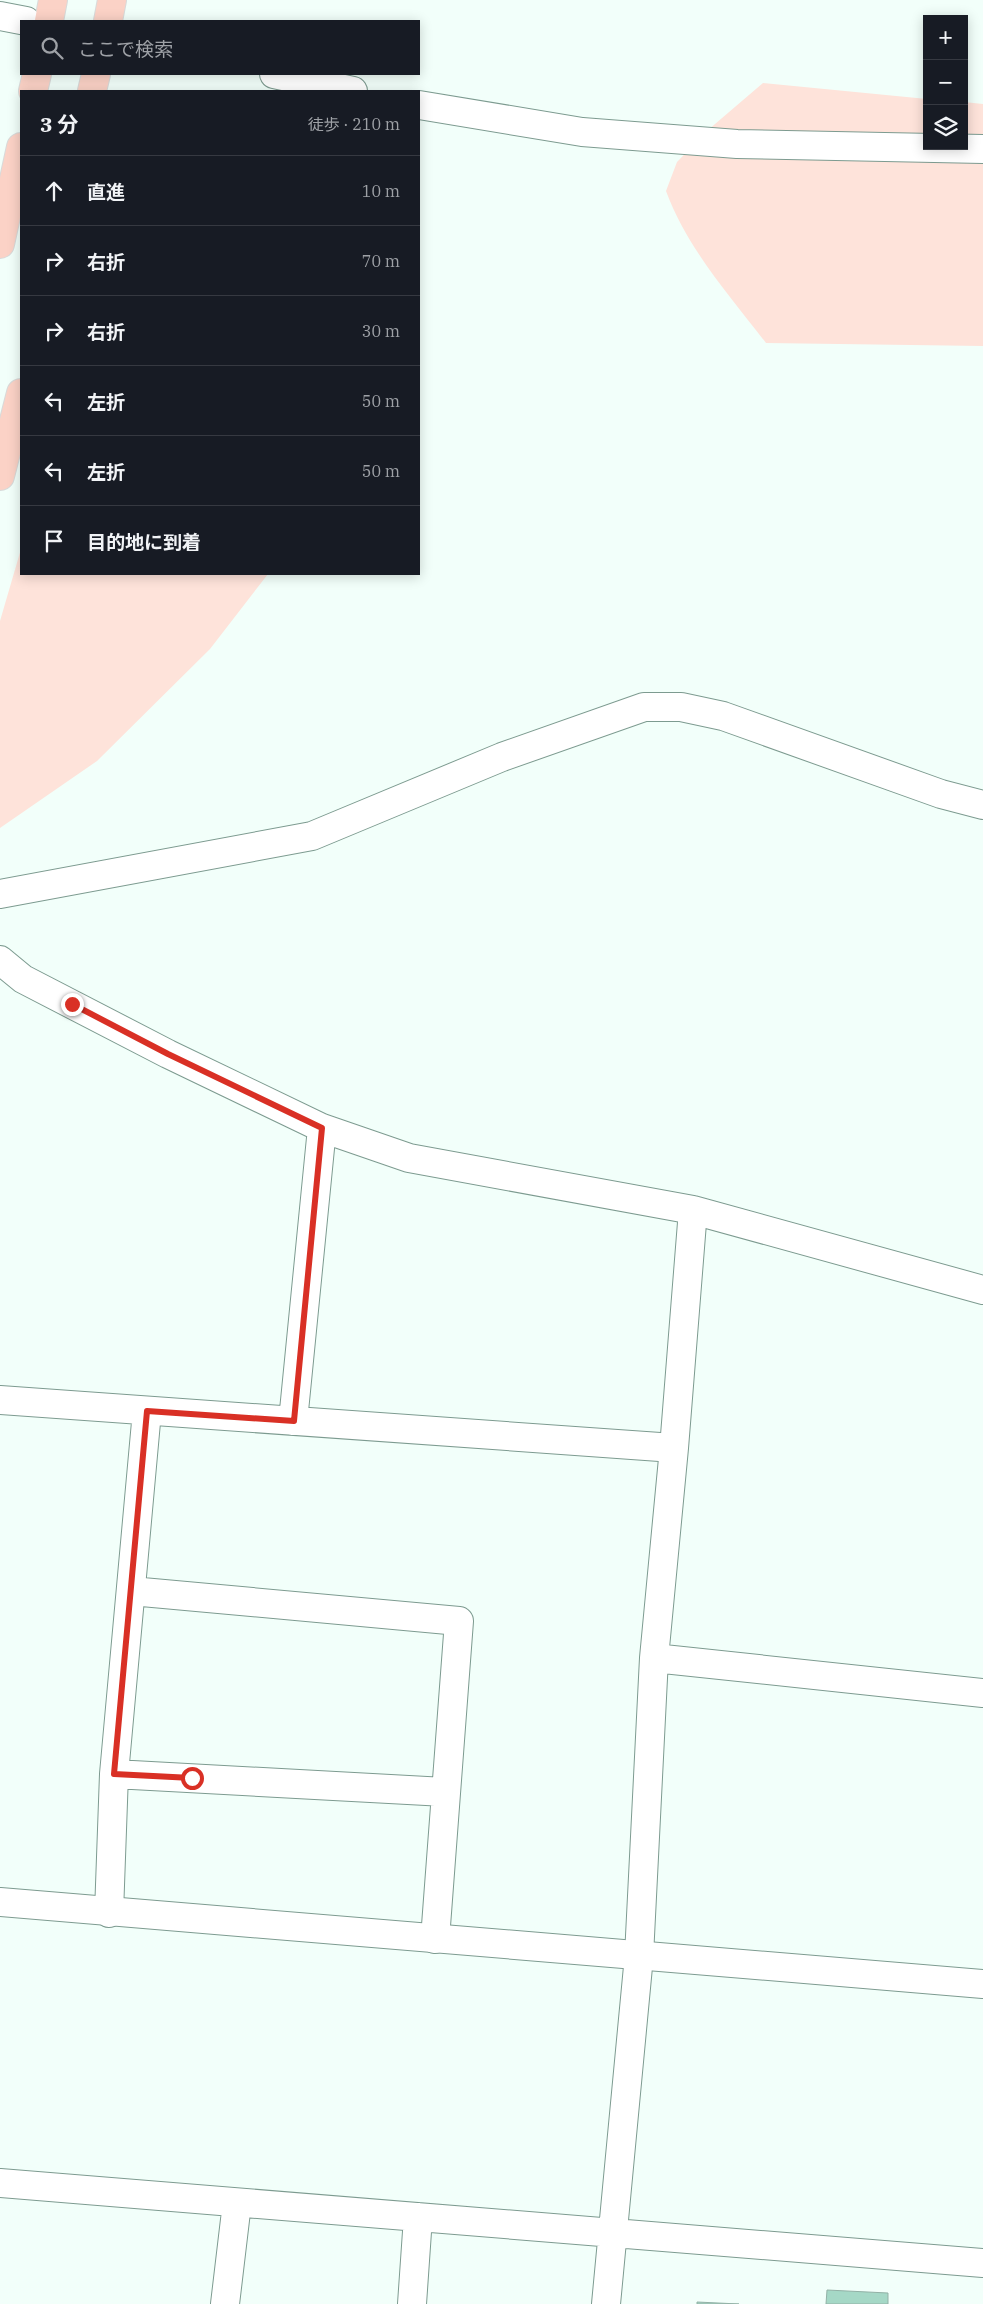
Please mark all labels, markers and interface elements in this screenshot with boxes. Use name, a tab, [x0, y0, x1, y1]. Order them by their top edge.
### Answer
map controls	[923, 15, 968, 150]
button: +	[923, 15, 968, 60]
search box	[20, 20, 420, 75]
icon: search	[38, 34, 66, 62]
text: ここで検索	[78, 37, 173, 61]
button: −	[923, 60, 968, 105]
button: layers	[923, 105, 968, 150]
text: 3 分	[40, 110, 78, 138]
text: 徒歩 · 210 m	[308, 114, 400, 134]
icon: ahead	[40, 177, 68, 205]
text: 直進	[87, 180, 125, 204]
text: 10 m	[362, 181, 400, 201]
icon: right	[40, 247, 68, 275]
text: 右折	[87, 250, 125, 274]
text: 70 m	[362, 251, 400, 271]
icon: right	[40, 317, 68, 345]
text: 右折	[87, 320, 125, 344]
text: 30 m	[362, 321, 400, 341]
icon: left	[40, 387, 68, 415]
text: 左折	[87, 390, 125, 414]
text: 50 m	[362, 391, 400, 411]
icon: left	[40, 457, 68, 485]
text: 左折	[87, 460, 125, 484]
text: 50 m	[362, 461, 400, 481]
icon: arrive	[40, 527, 68, 555]
text: 目的地に到着	[87, 530, 201, 554]
route end	[61, 993, 84, 1016]
route start	[181, 1767, 204, 1790]

